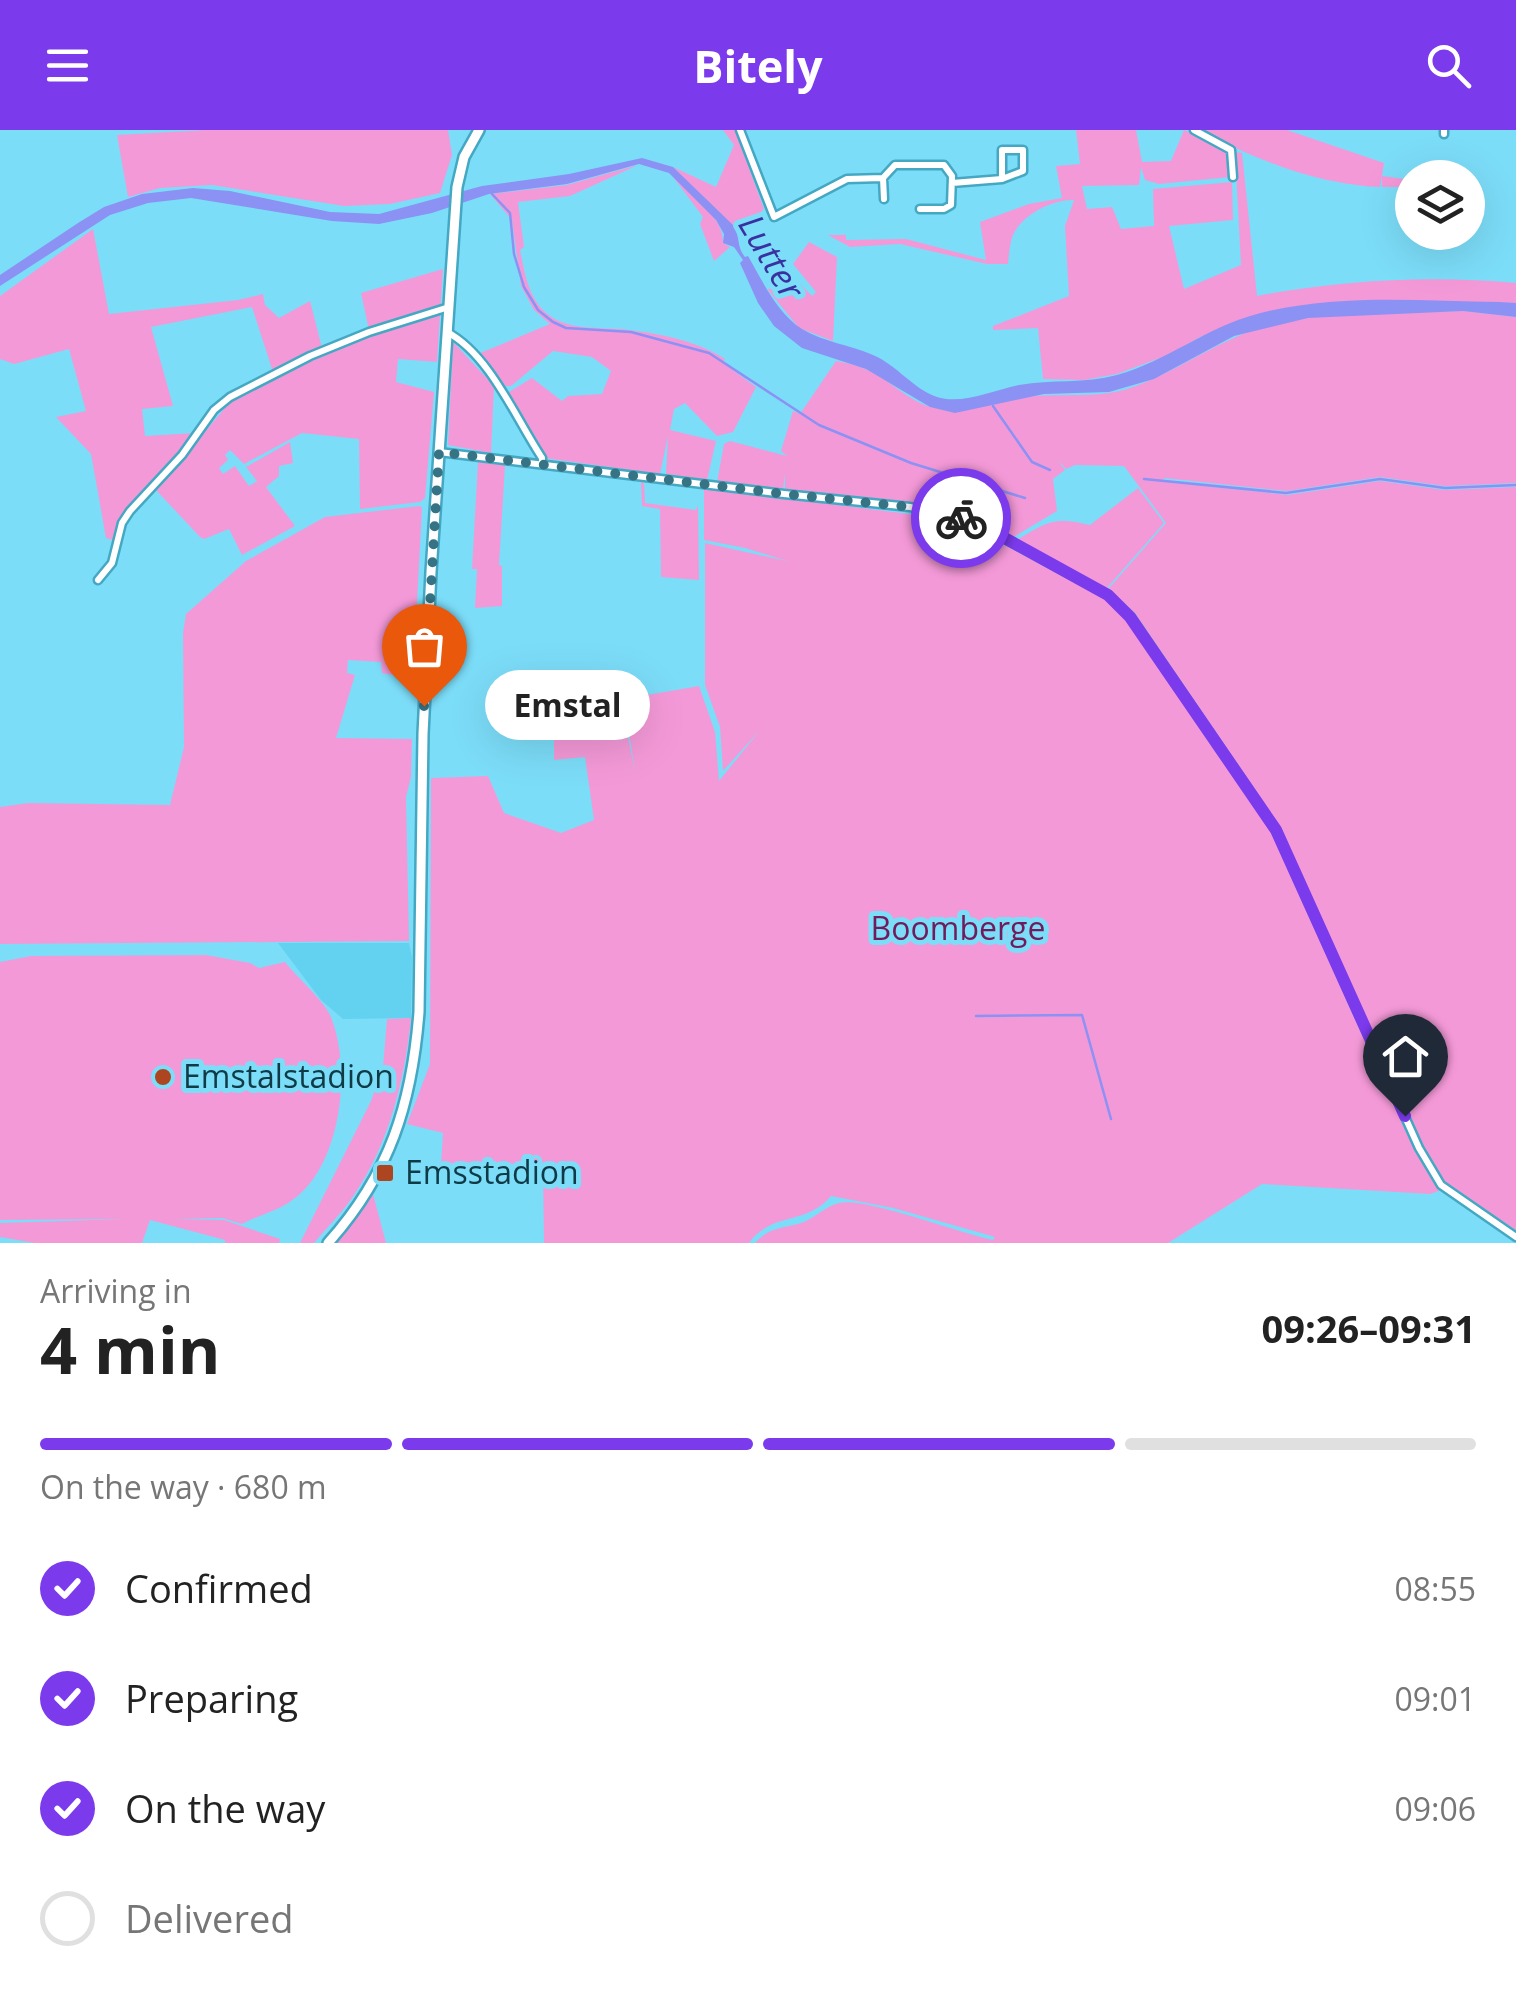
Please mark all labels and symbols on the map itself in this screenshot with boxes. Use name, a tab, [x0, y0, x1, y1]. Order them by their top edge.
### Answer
water label: Lutter	[729, 205, 817, 308]
courier	[911, 468, 1011, 568]
pin	[382, 604, 467, 707]
callout: Emstal	[484, 671, 649, 741]
park label: Boomberge	[871, 906, 1045, 949]
pin	[1363, 1014, 1448, 1117]
place label: Emstalstadion	[183, 1054, 394, 1097]
marker: Emstalstadion	[152, 1066, 174, 1088]
place label: Emsstadion	[405, 1150, 579, 1193]
marker: Emsstadion	[374, 1162, 396, 1184]

